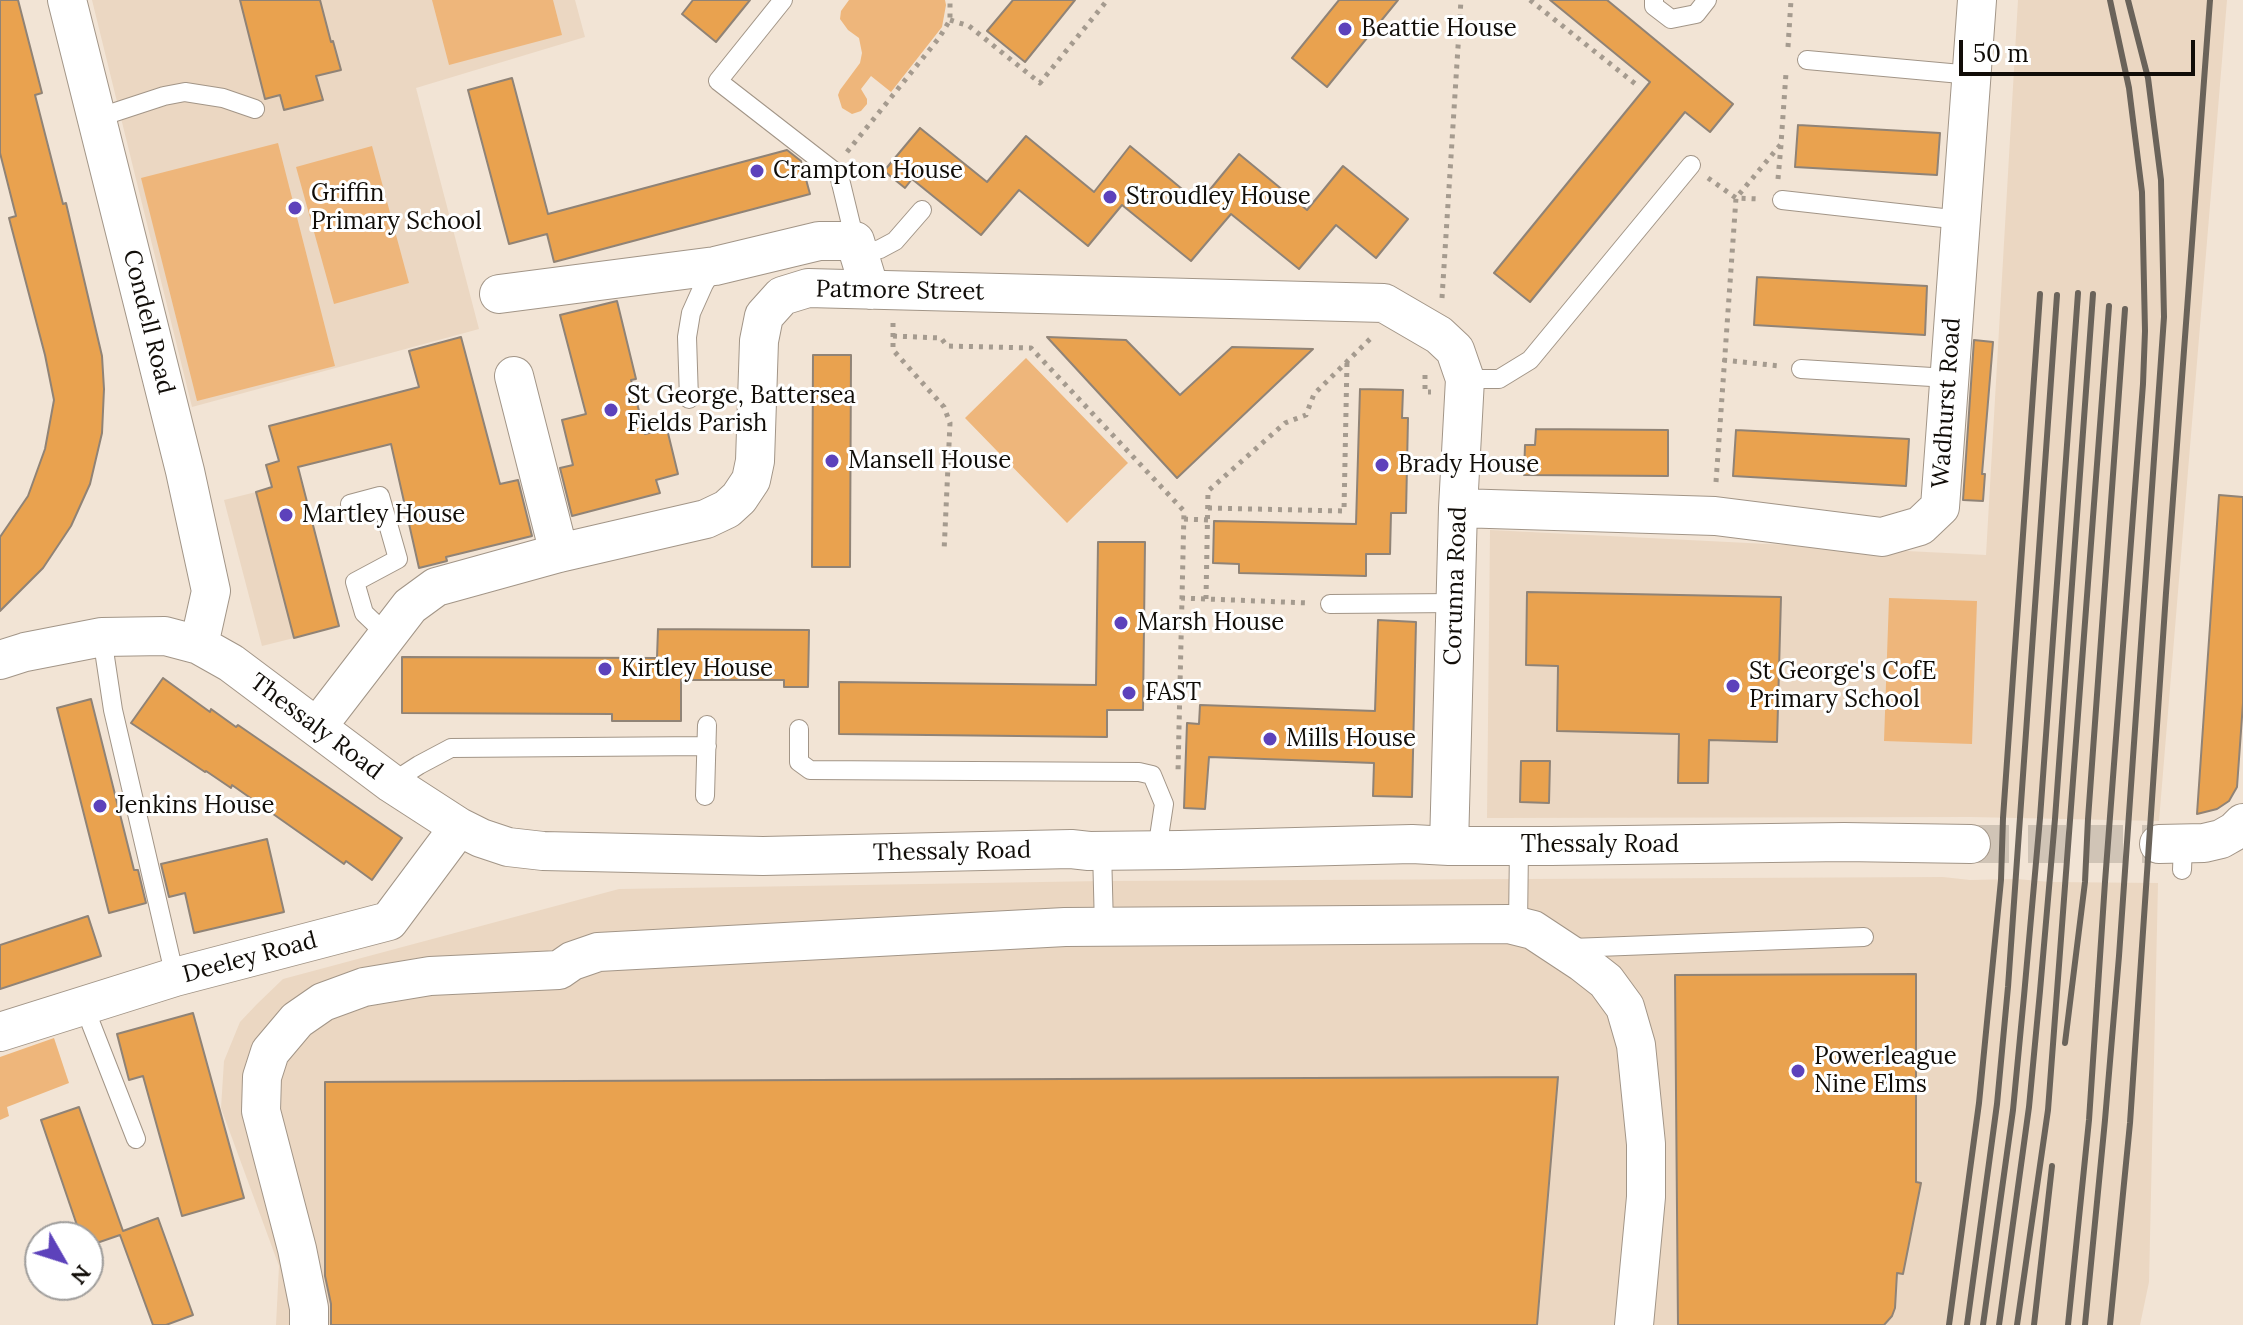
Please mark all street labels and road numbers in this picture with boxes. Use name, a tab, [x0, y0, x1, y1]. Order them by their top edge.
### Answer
street label: Condell Road	[116, 247, 180, 397]
street label: Patmore Street	[815, 275, 985, 307]
street label: Wadhurst Road	[1927, 317, 1967, 489]
street label: Corunna Road	[1439, 506, 1473, 666]
street label: Thessaly Road	[244, 668, 388, 786]
street label: Thessaly Road	[1521, 831, 1679, 859]
street label: Thessaly Road	[873, 836, 1031, 868]
street label: Deeley Road	[180, 926, 320, 990]

